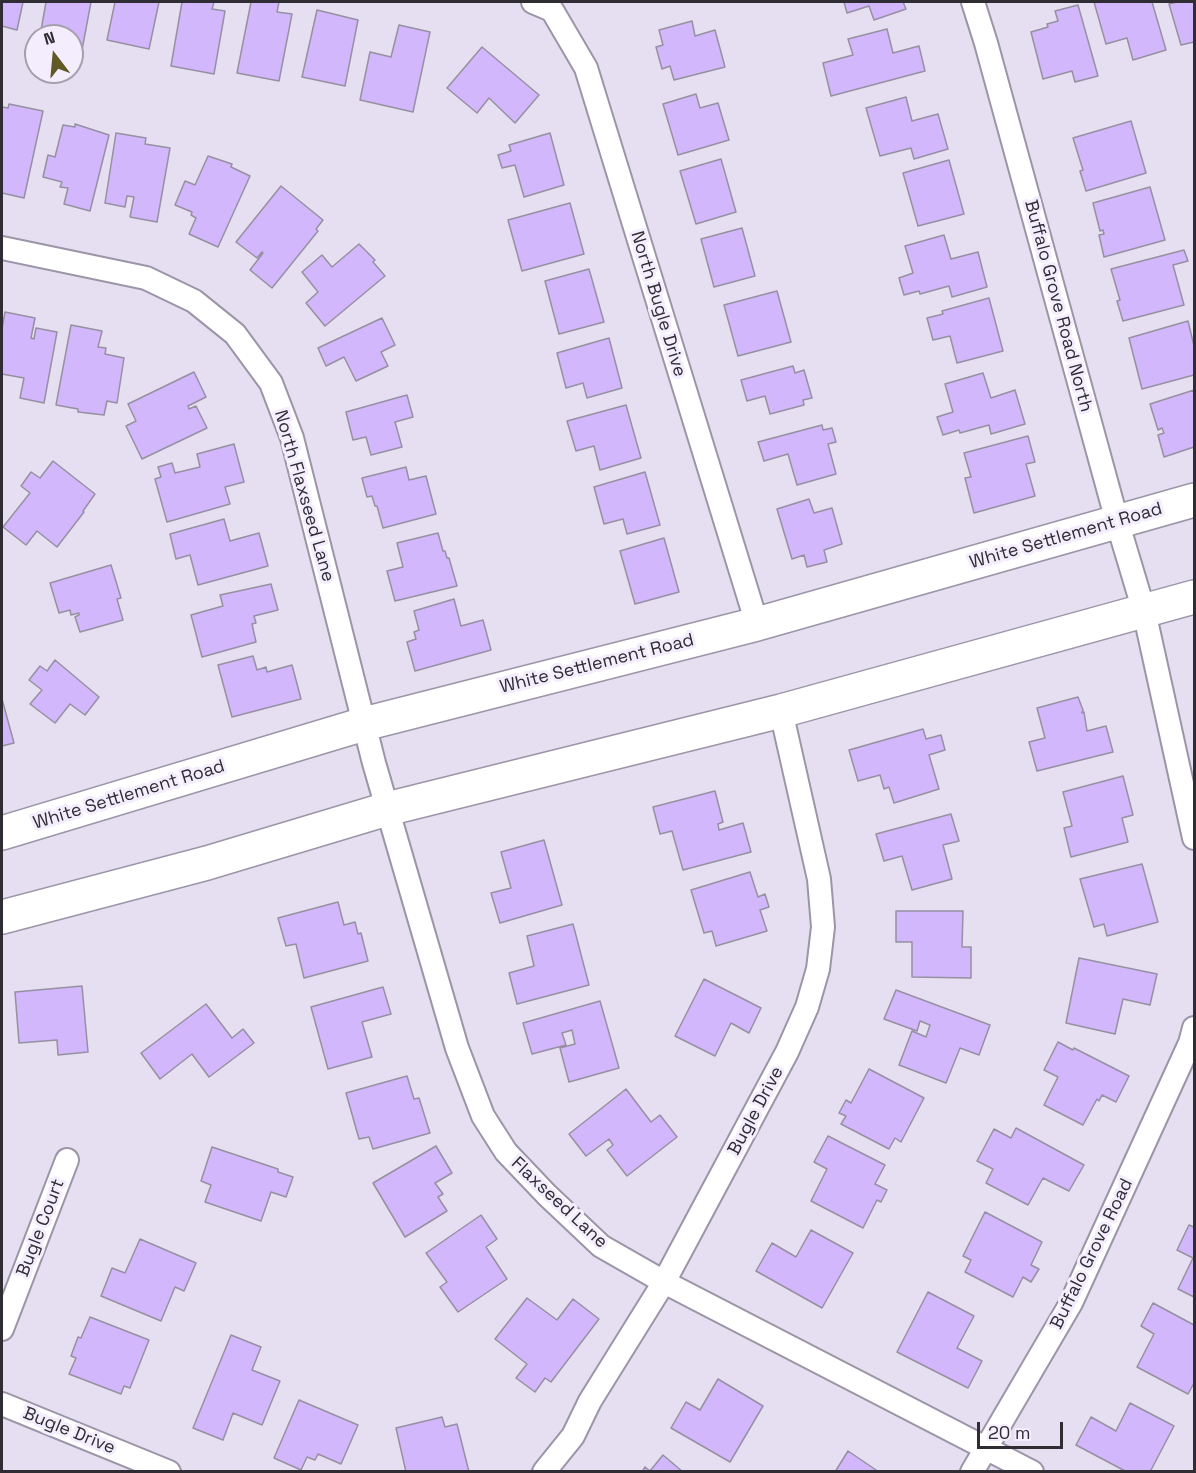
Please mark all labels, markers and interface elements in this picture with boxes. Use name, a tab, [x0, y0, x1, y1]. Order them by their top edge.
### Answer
north arrow	[24, 24, 84, 84]
text: N	[41, 27, 57, 50]
street label: Buffalo Grove Road North	[1019, 198, 1097, 414]
street label: North Bugle Drive	[626, 229, 690, 379]
street label: North Flaxseed Lane	[269, 408, 339, 584]
street label: White Settlement Road	[967, 498, 1165, 574]
street label: White Settlement Road	[498, 629, 696, 699]
street label: White Settlement Road	[31, 756, 227, 834]
street label: Bugle Drive	[724, 1063, 788, 1159]
street label: Flaxseed Lane	[506, 1153, 612, 1253]
street label: Buffalo Grove Road	[1046, 1175, 1138, 1333]
street label: Bugle Court	[12, 1176, 70, 1280]
street label: Bugle Drive	[20, 1403, 118, 1459]
scale bar	[980, 1410, 1066, 1448]
text: 20 m	[988, 1421, 1031, 1444]

